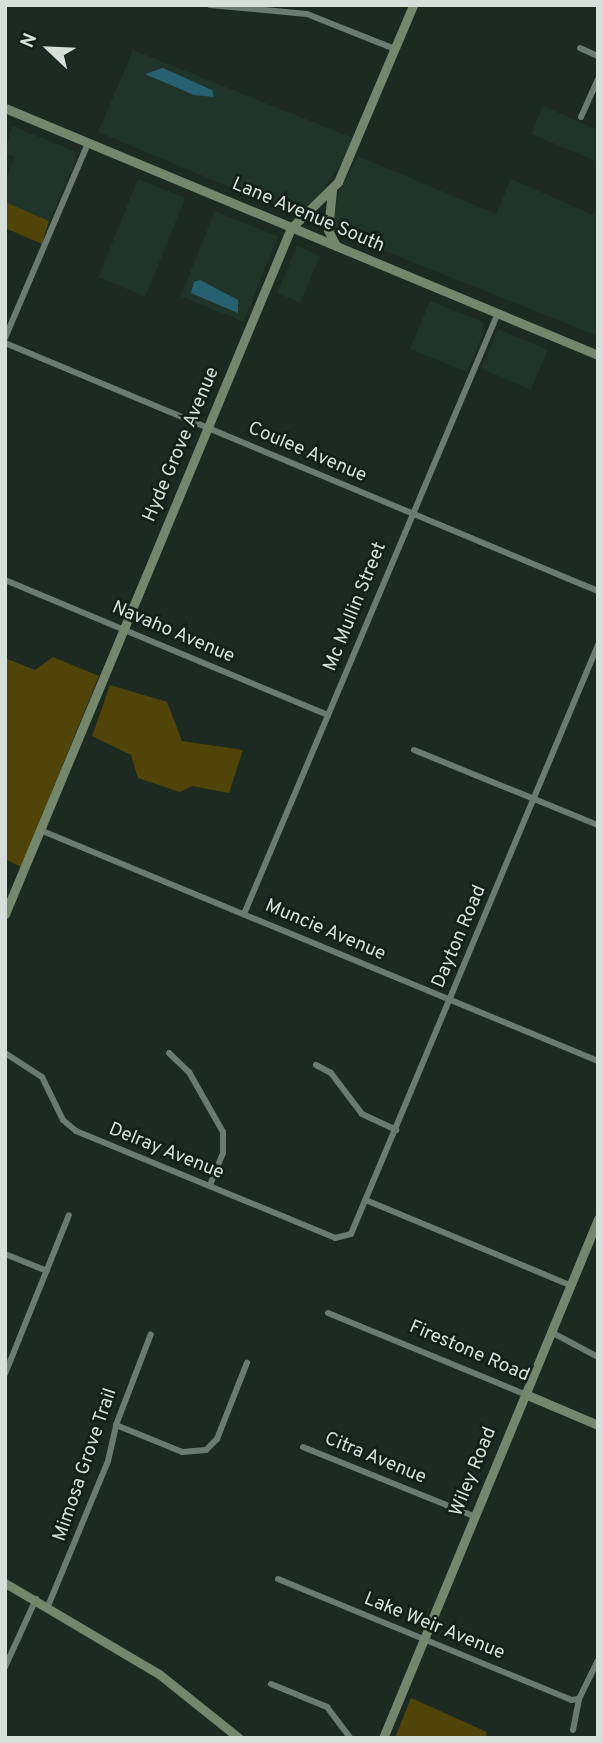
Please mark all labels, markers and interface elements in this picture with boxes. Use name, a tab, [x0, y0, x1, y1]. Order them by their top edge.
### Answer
north arrow	[14, 14, 84, 84]
text: N	[16, 30, 43, 52]
street label: Lane Avenue South	[228, 173, 388, 259]
street label: Hyde Grove Avenue	[139, 364, 225, 526]
street label: Coulee Avenue	[244, 418, 370, 488]
street label: Mc Mullin Street	[320, 539, 392, 675]
street label: Navaho Avenue	[108, 597, 238, 669]
street label: Dayton Road	[428, 882, 492, 992]
street label: Muncie Avenue	[261, 895, 389, 967]
street label: Delray Avenue	[105, 1118, 227, 1186]
street label: Firestone Road	[405, 1316, 533, 1388]
street label: Mimosa Grove Trail	[49, 1385, 123, 1545]
street label: Wiley Road	[446, 1424, 502, 1520]
street label: Citra Avenue	[320, 1428, 430, 1490]
street label: Lake Weir Avenue	[360, 1588, 508, 1666]

